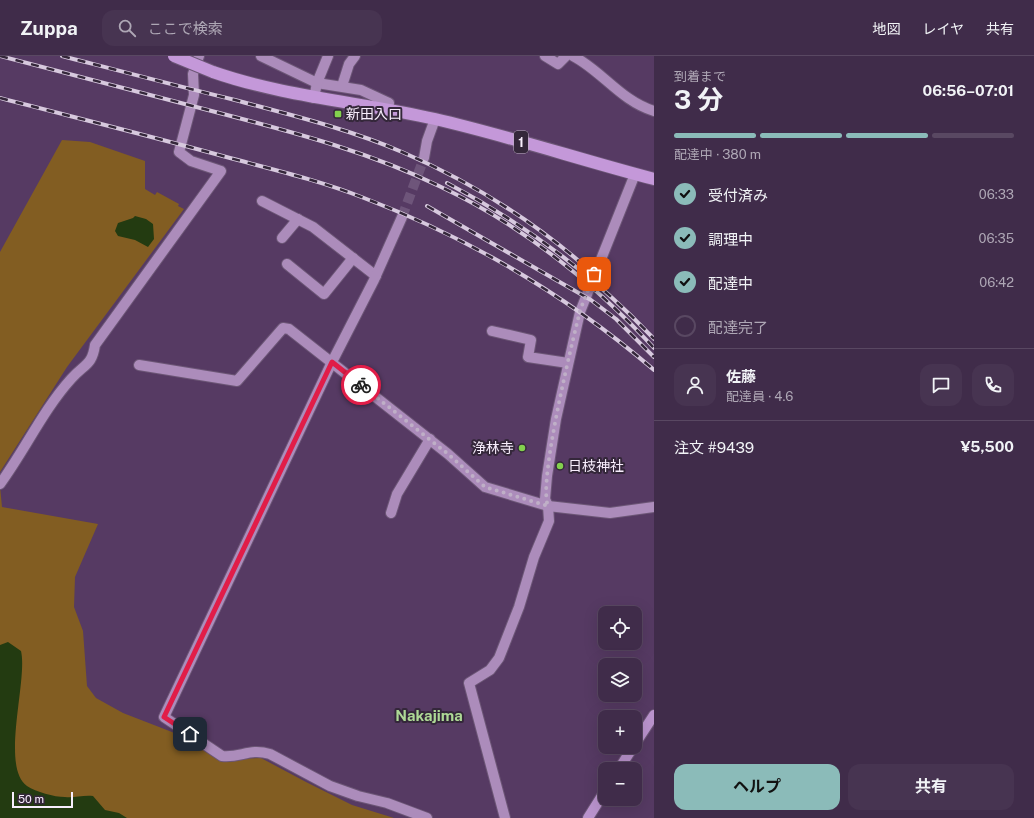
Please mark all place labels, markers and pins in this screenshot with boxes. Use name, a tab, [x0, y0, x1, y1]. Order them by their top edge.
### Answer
place label: 新田入口	[346, 106, 402, 122]
marker: 新田入口	[333, 109, 343, 119]
pin	[577, 257, 611, 291]
place label: 浄林寺	[472, 440, 514, 456]
marker: 浄林寺	[517, 443, 527, 453]
place label: 日枝神社	[568, 458, 624, 474]
marker: 日枝神社	[555, 461, 565, 471]
pin	[173, 717, 207, 751]

